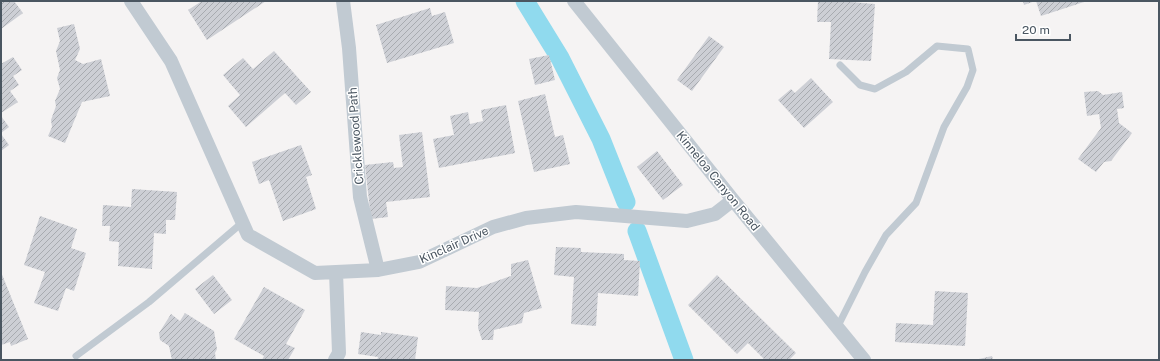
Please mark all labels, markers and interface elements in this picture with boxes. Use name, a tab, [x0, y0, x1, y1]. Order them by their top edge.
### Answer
scale bar	[1016, 16, 1070, 42]
text: 20 m	[1022, 23, 1050, 37]
street label: Cricklewood Path	[346, 87, 366, 185]
street label: Kinneloa Canyon Road	[673, 128, 763, 234]
street label: Kinclair Drive	[417, 223, 491, 266]

